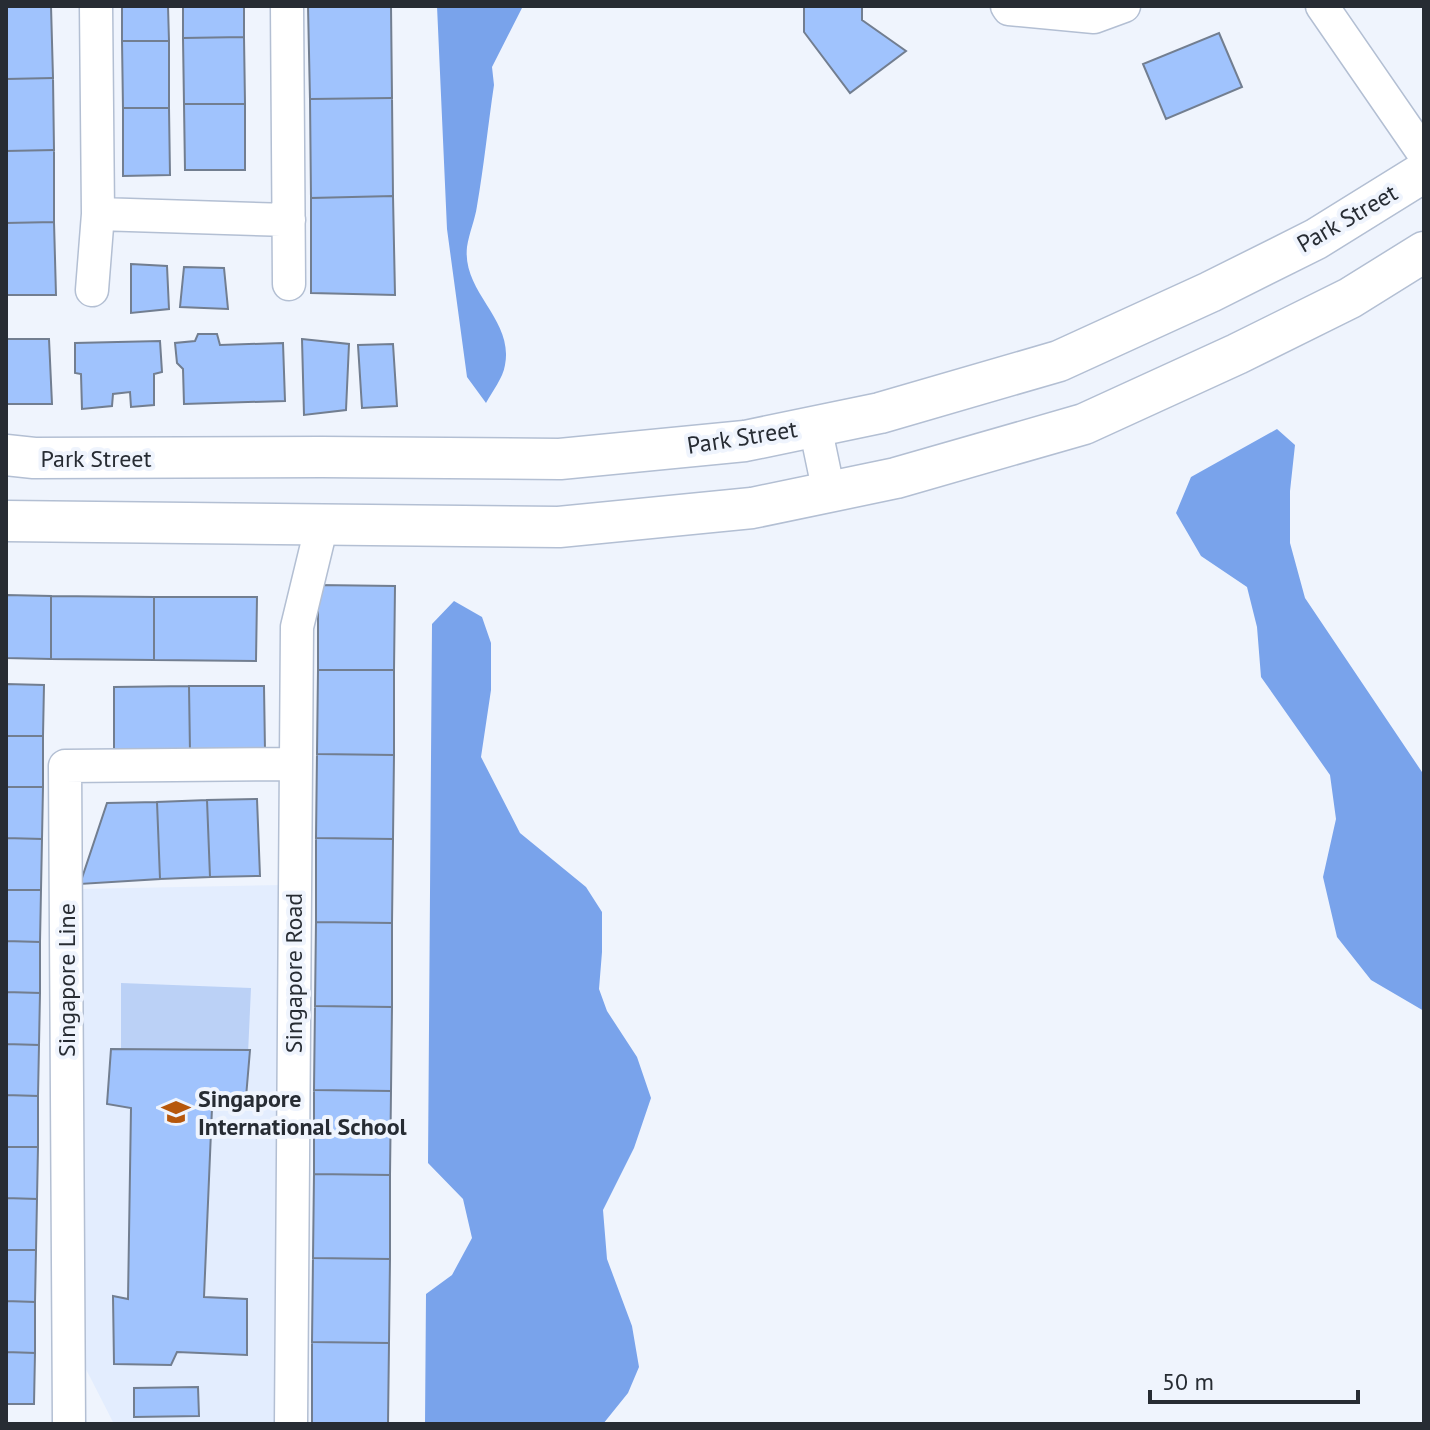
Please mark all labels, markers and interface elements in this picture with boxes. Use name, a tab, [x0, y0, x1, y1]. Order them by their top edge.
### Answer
street label: Park Street	[1291, 177, 1403, 259]
street label: Park Street	[685, 413, 799, 461]
street label: Park Street	[40, 443, 152, 474]
street label: Singapore Road	[278, 893, 309, 1053]
street label: Singapore Line	[51, 903, 82, 1057]
place label: Singapore International School	[198, 1083, 408, 1142]
school or university icon: Singapore International School	[161, 1097, 191, 1127]
scale bar	[1150, 1354, 1358, 1404]
text: 50 m	[1162, 1366, 1214, 1397]

